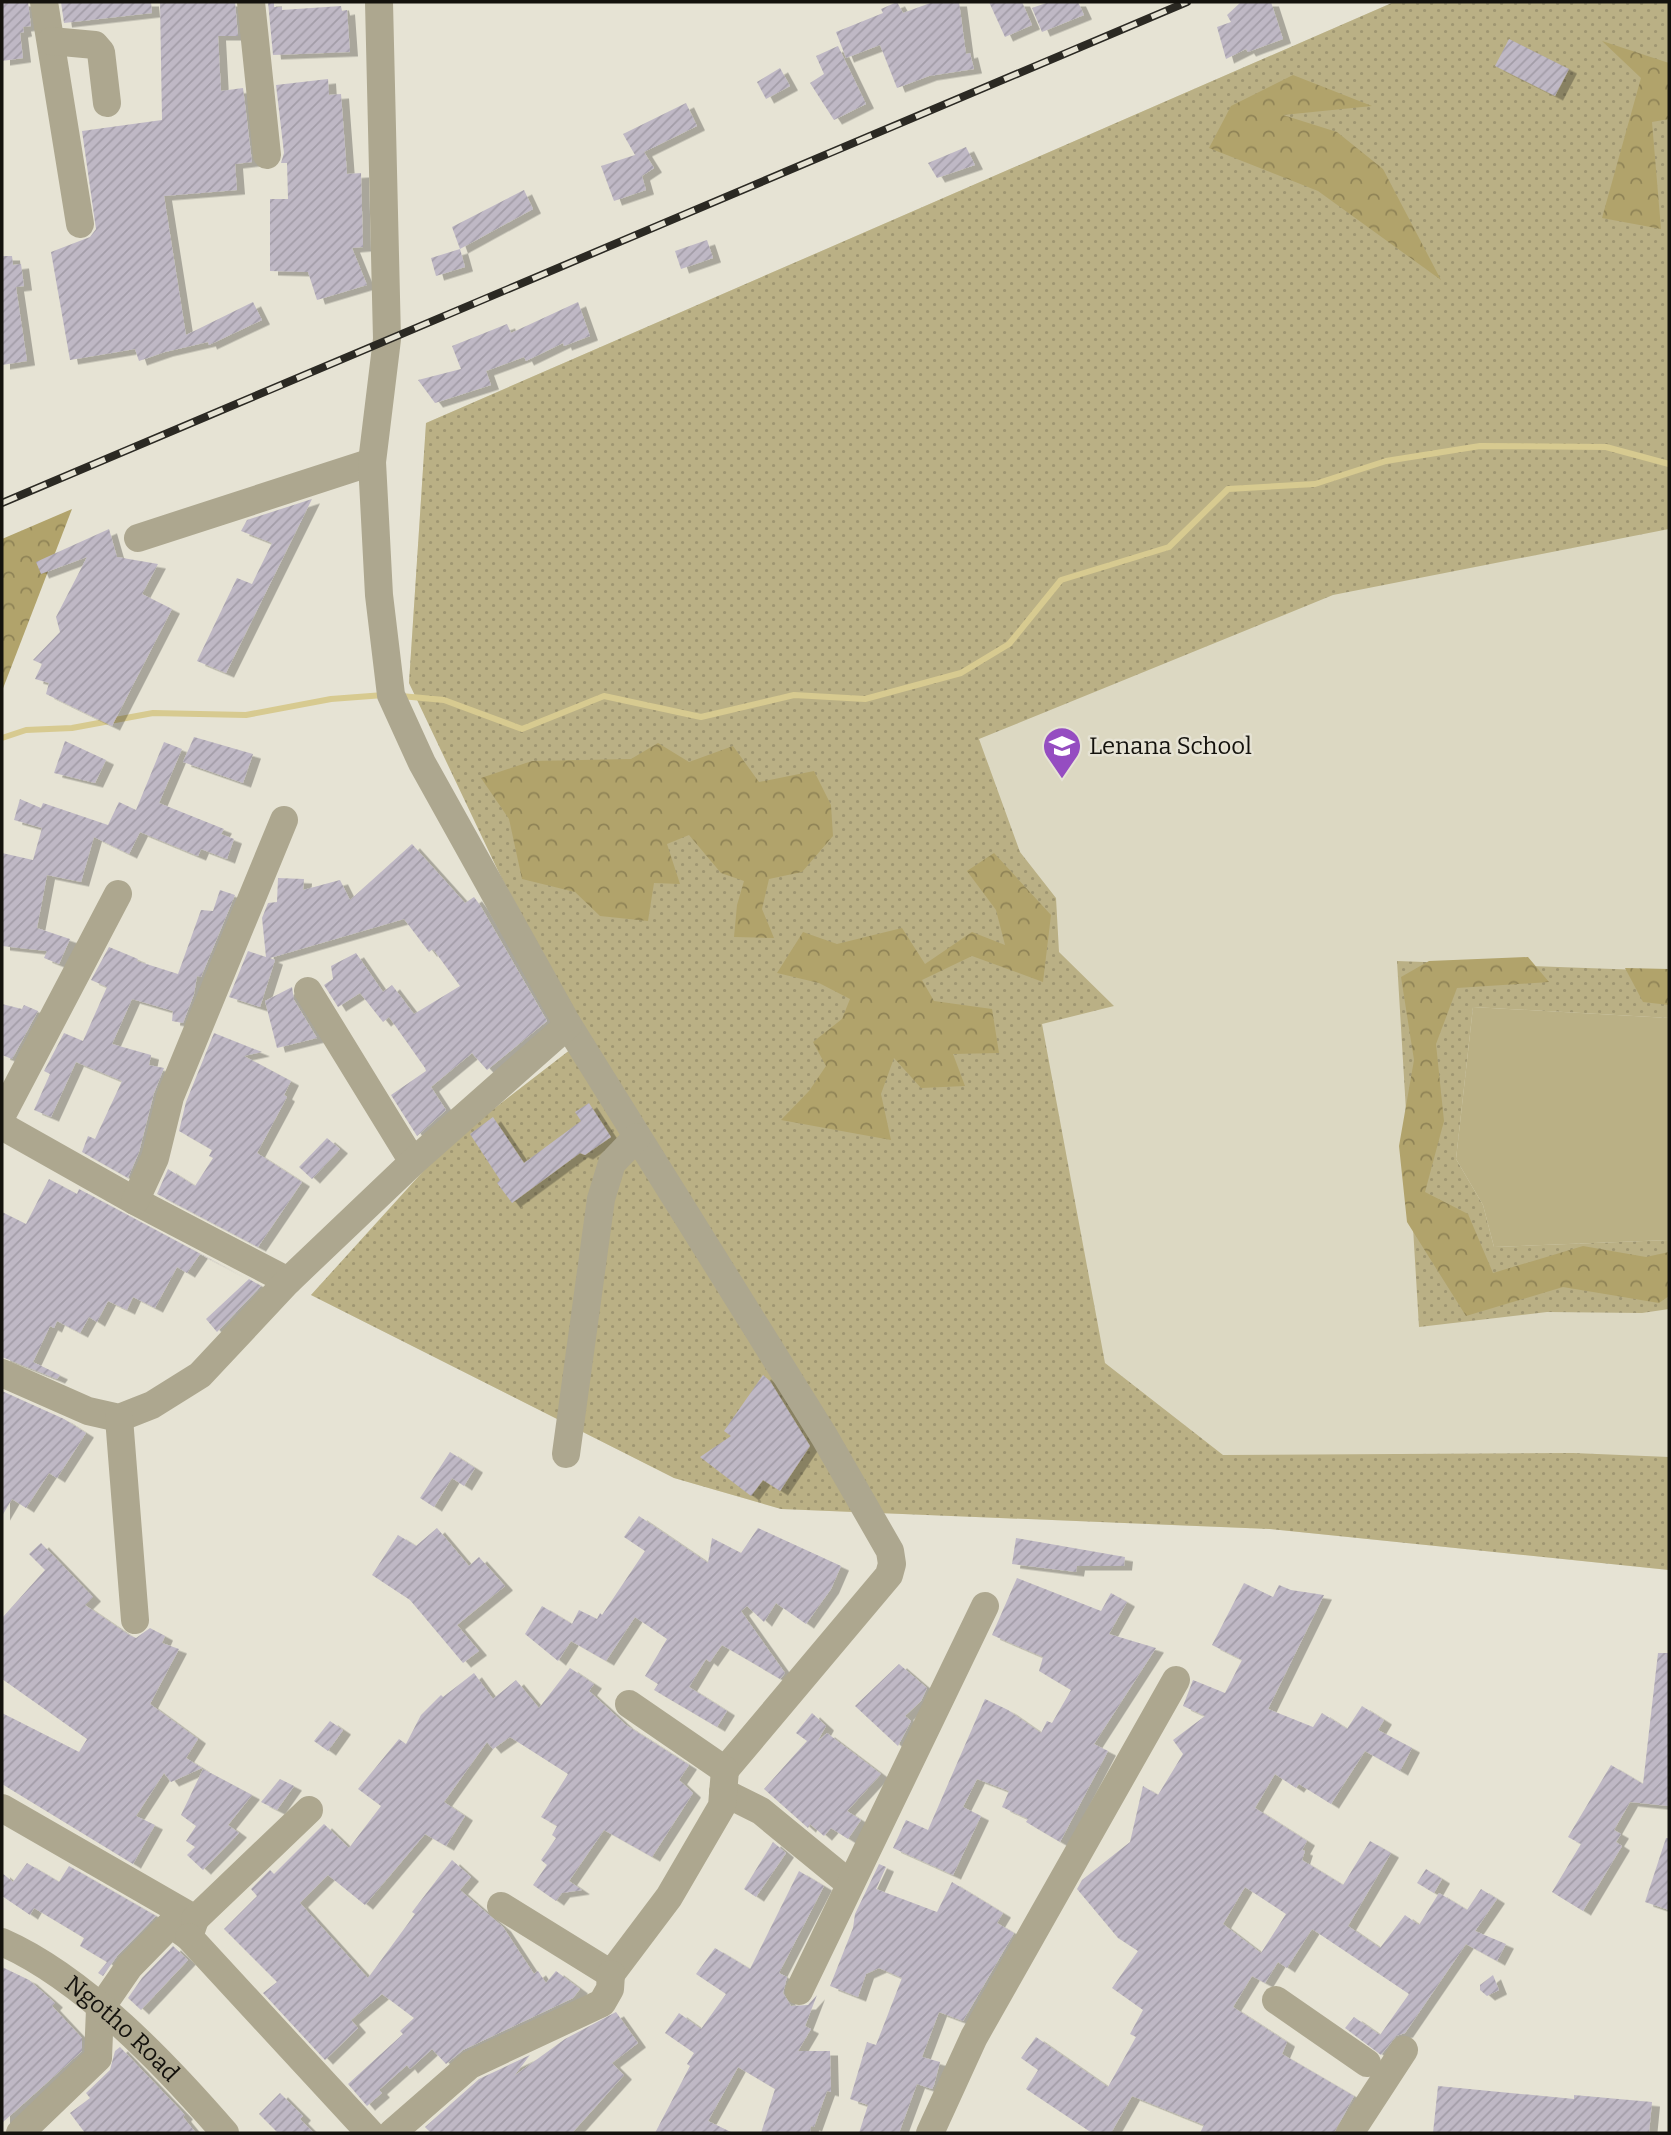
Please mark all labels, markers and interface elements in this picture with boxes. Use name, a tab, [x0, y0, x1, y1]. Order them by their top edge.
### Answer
school or university icon: Lenana School	[1041, 725, 1083, 780]
place label: Lenana School	[1089, 732, 1252, 760]
street label: Ngotho Road	[60, 1970, 185, 2087]

